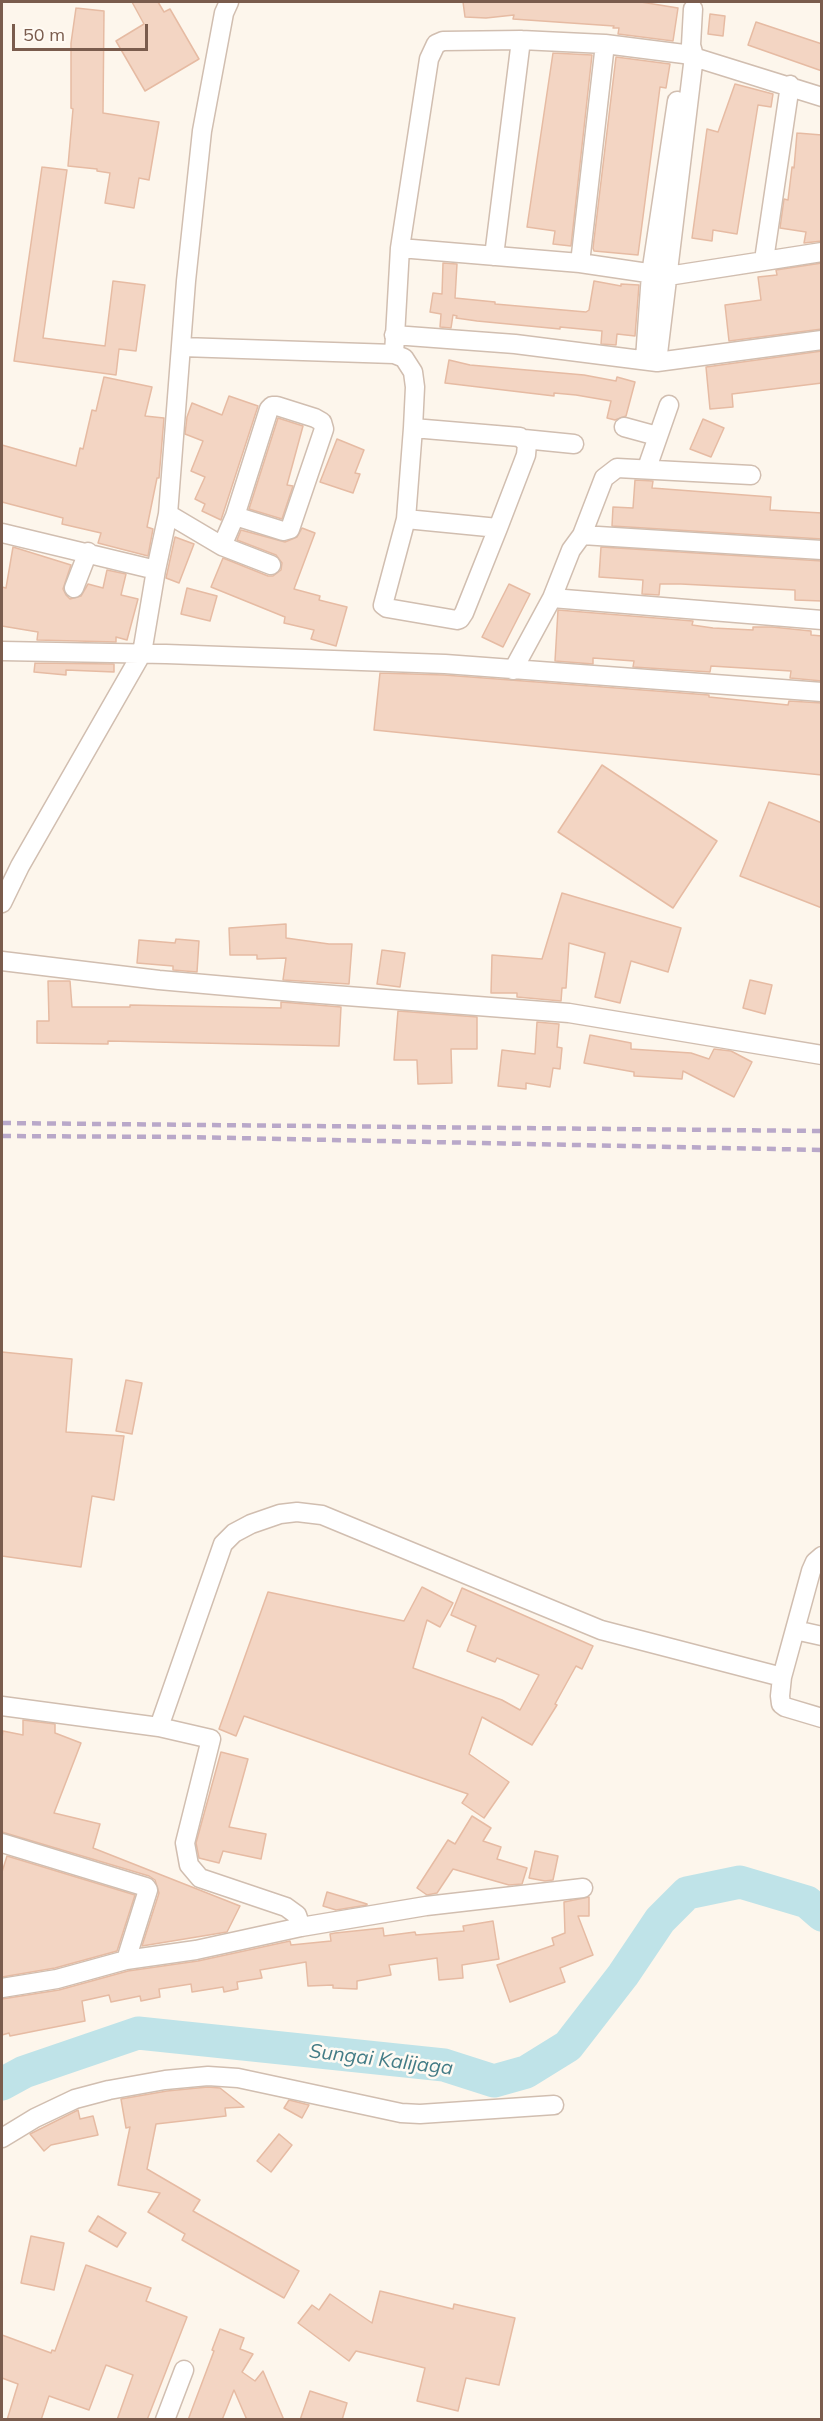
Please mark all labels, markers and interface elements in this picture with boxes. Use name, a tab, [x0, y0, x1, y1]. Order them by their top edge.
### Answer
scale bar	[15, 12, 152, 50]
text: 50 m	[23, 23, 65, 46]
water label: Sungai Kalijaga	[308, 2039, 454, 2081]

